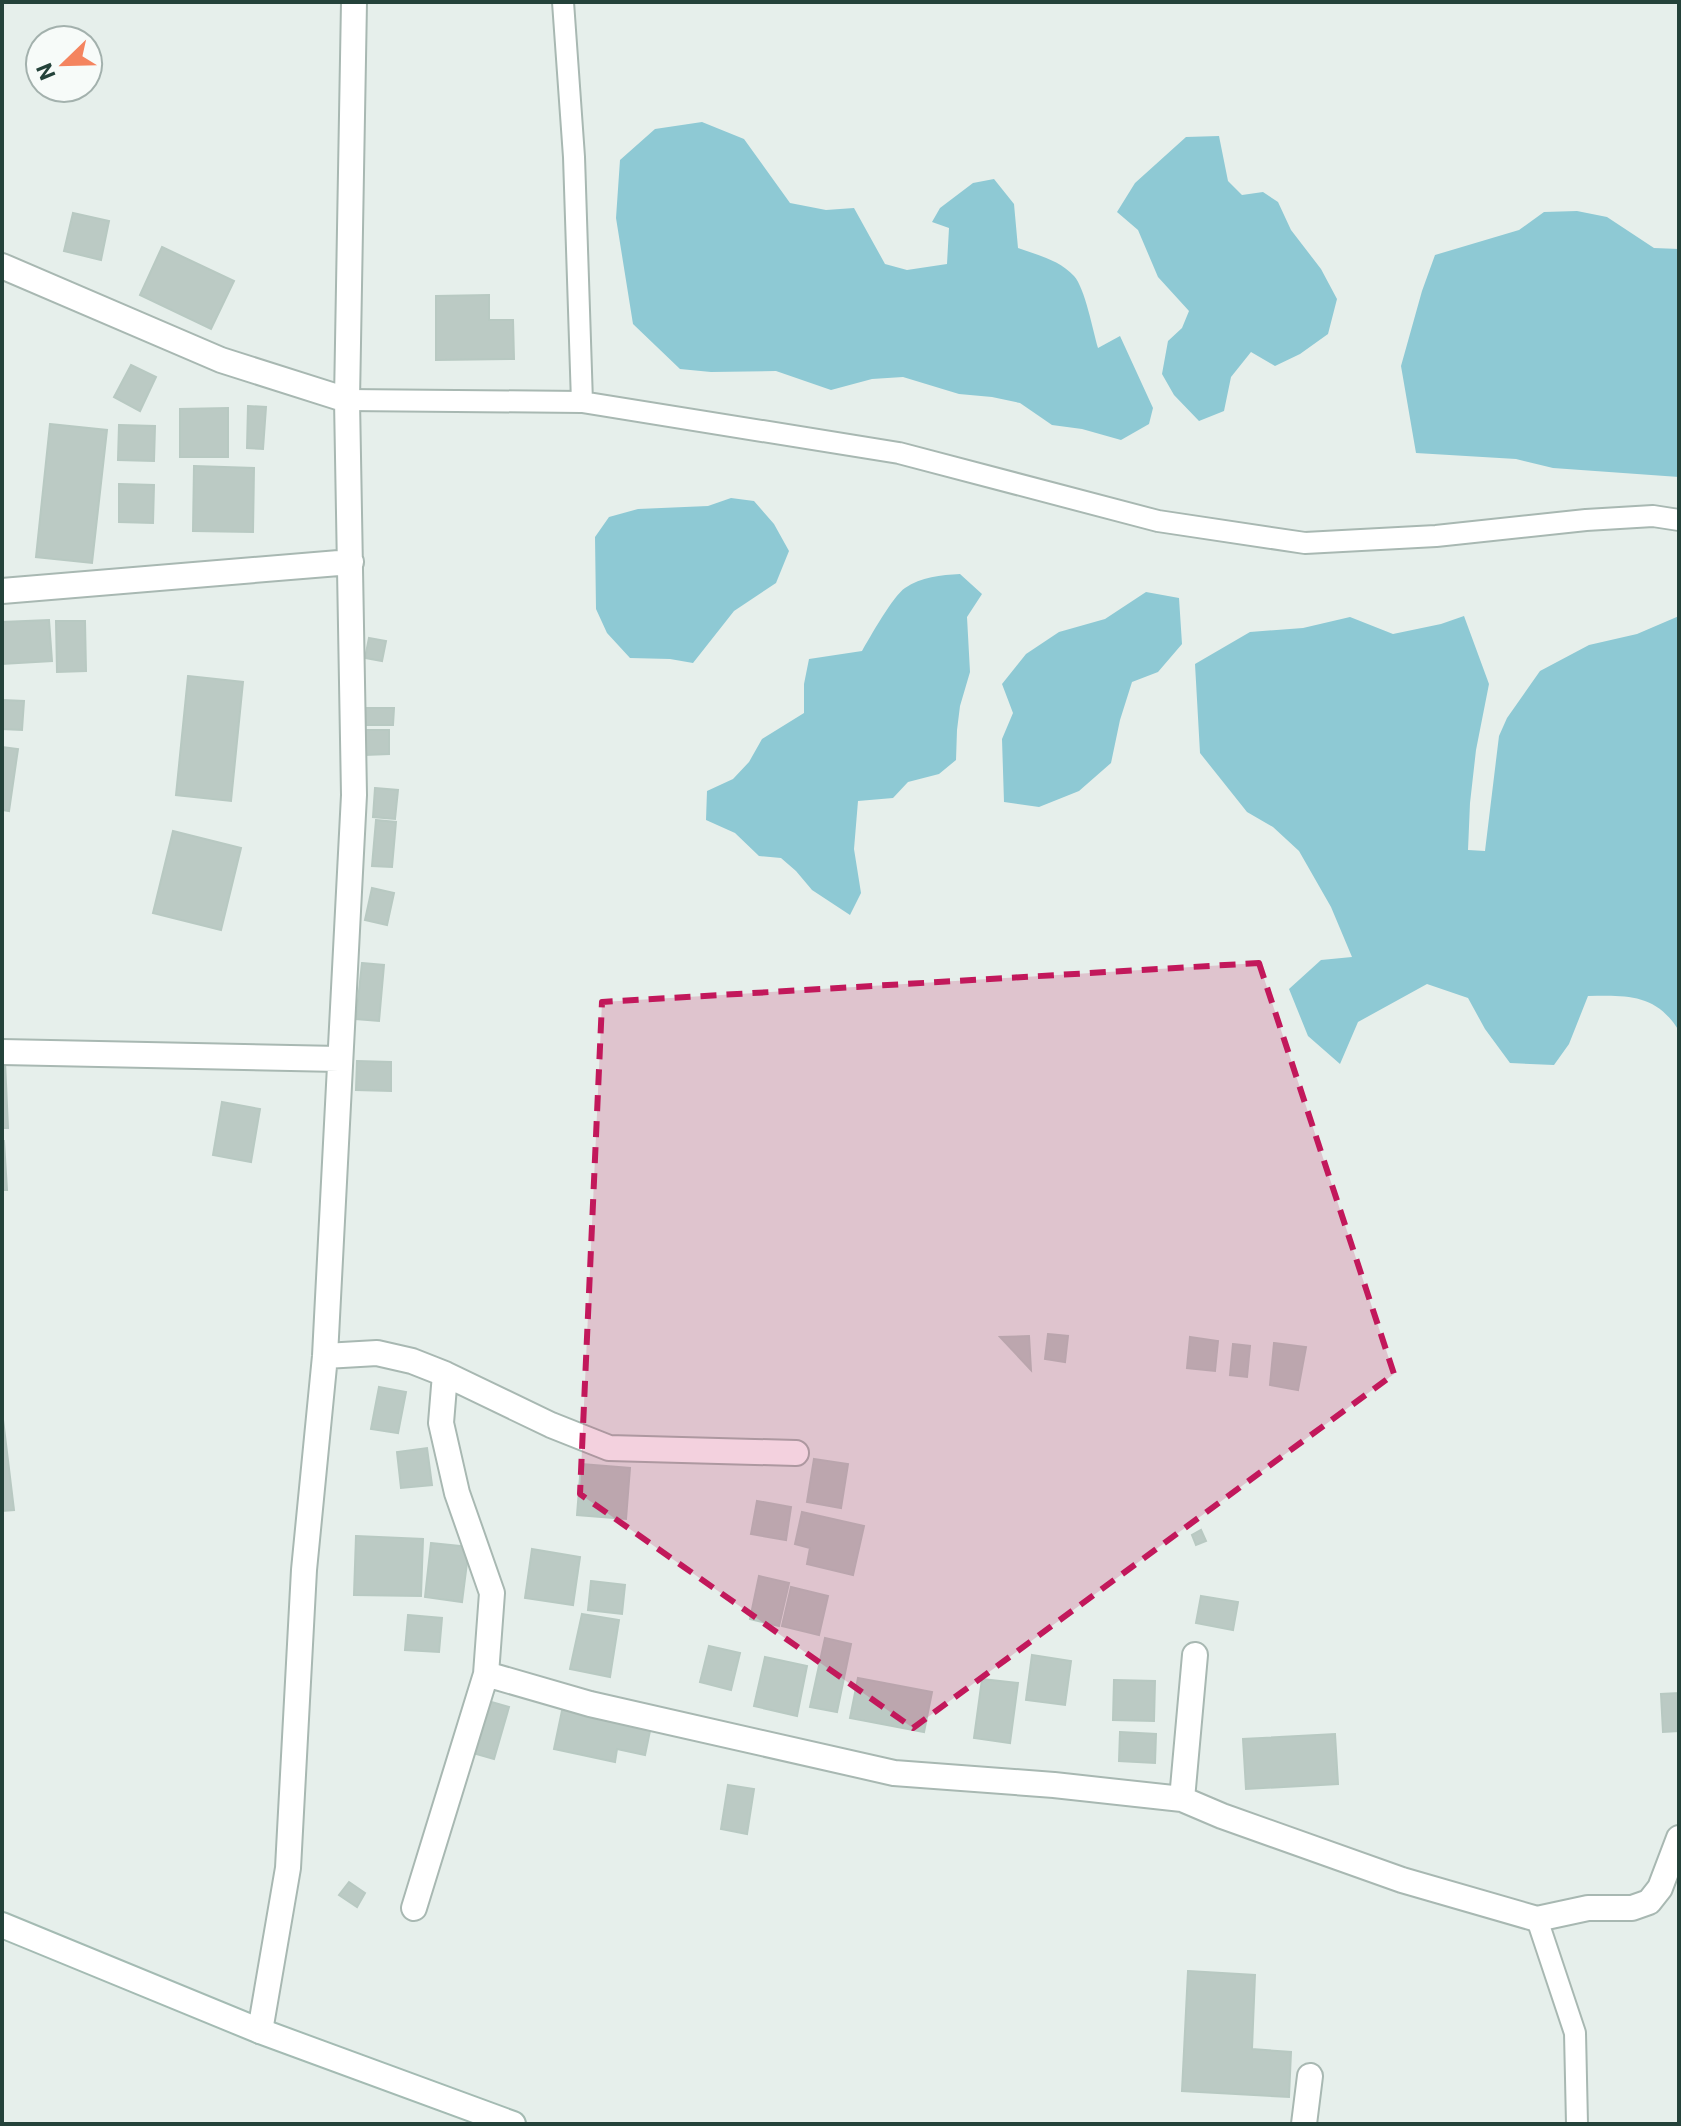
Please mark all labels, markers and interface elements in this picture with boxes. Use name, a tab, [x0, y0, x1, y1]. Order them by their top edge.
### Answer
north arrow	[24, 24, 104, 104]
text: N	[32, 60, 61, 84]

